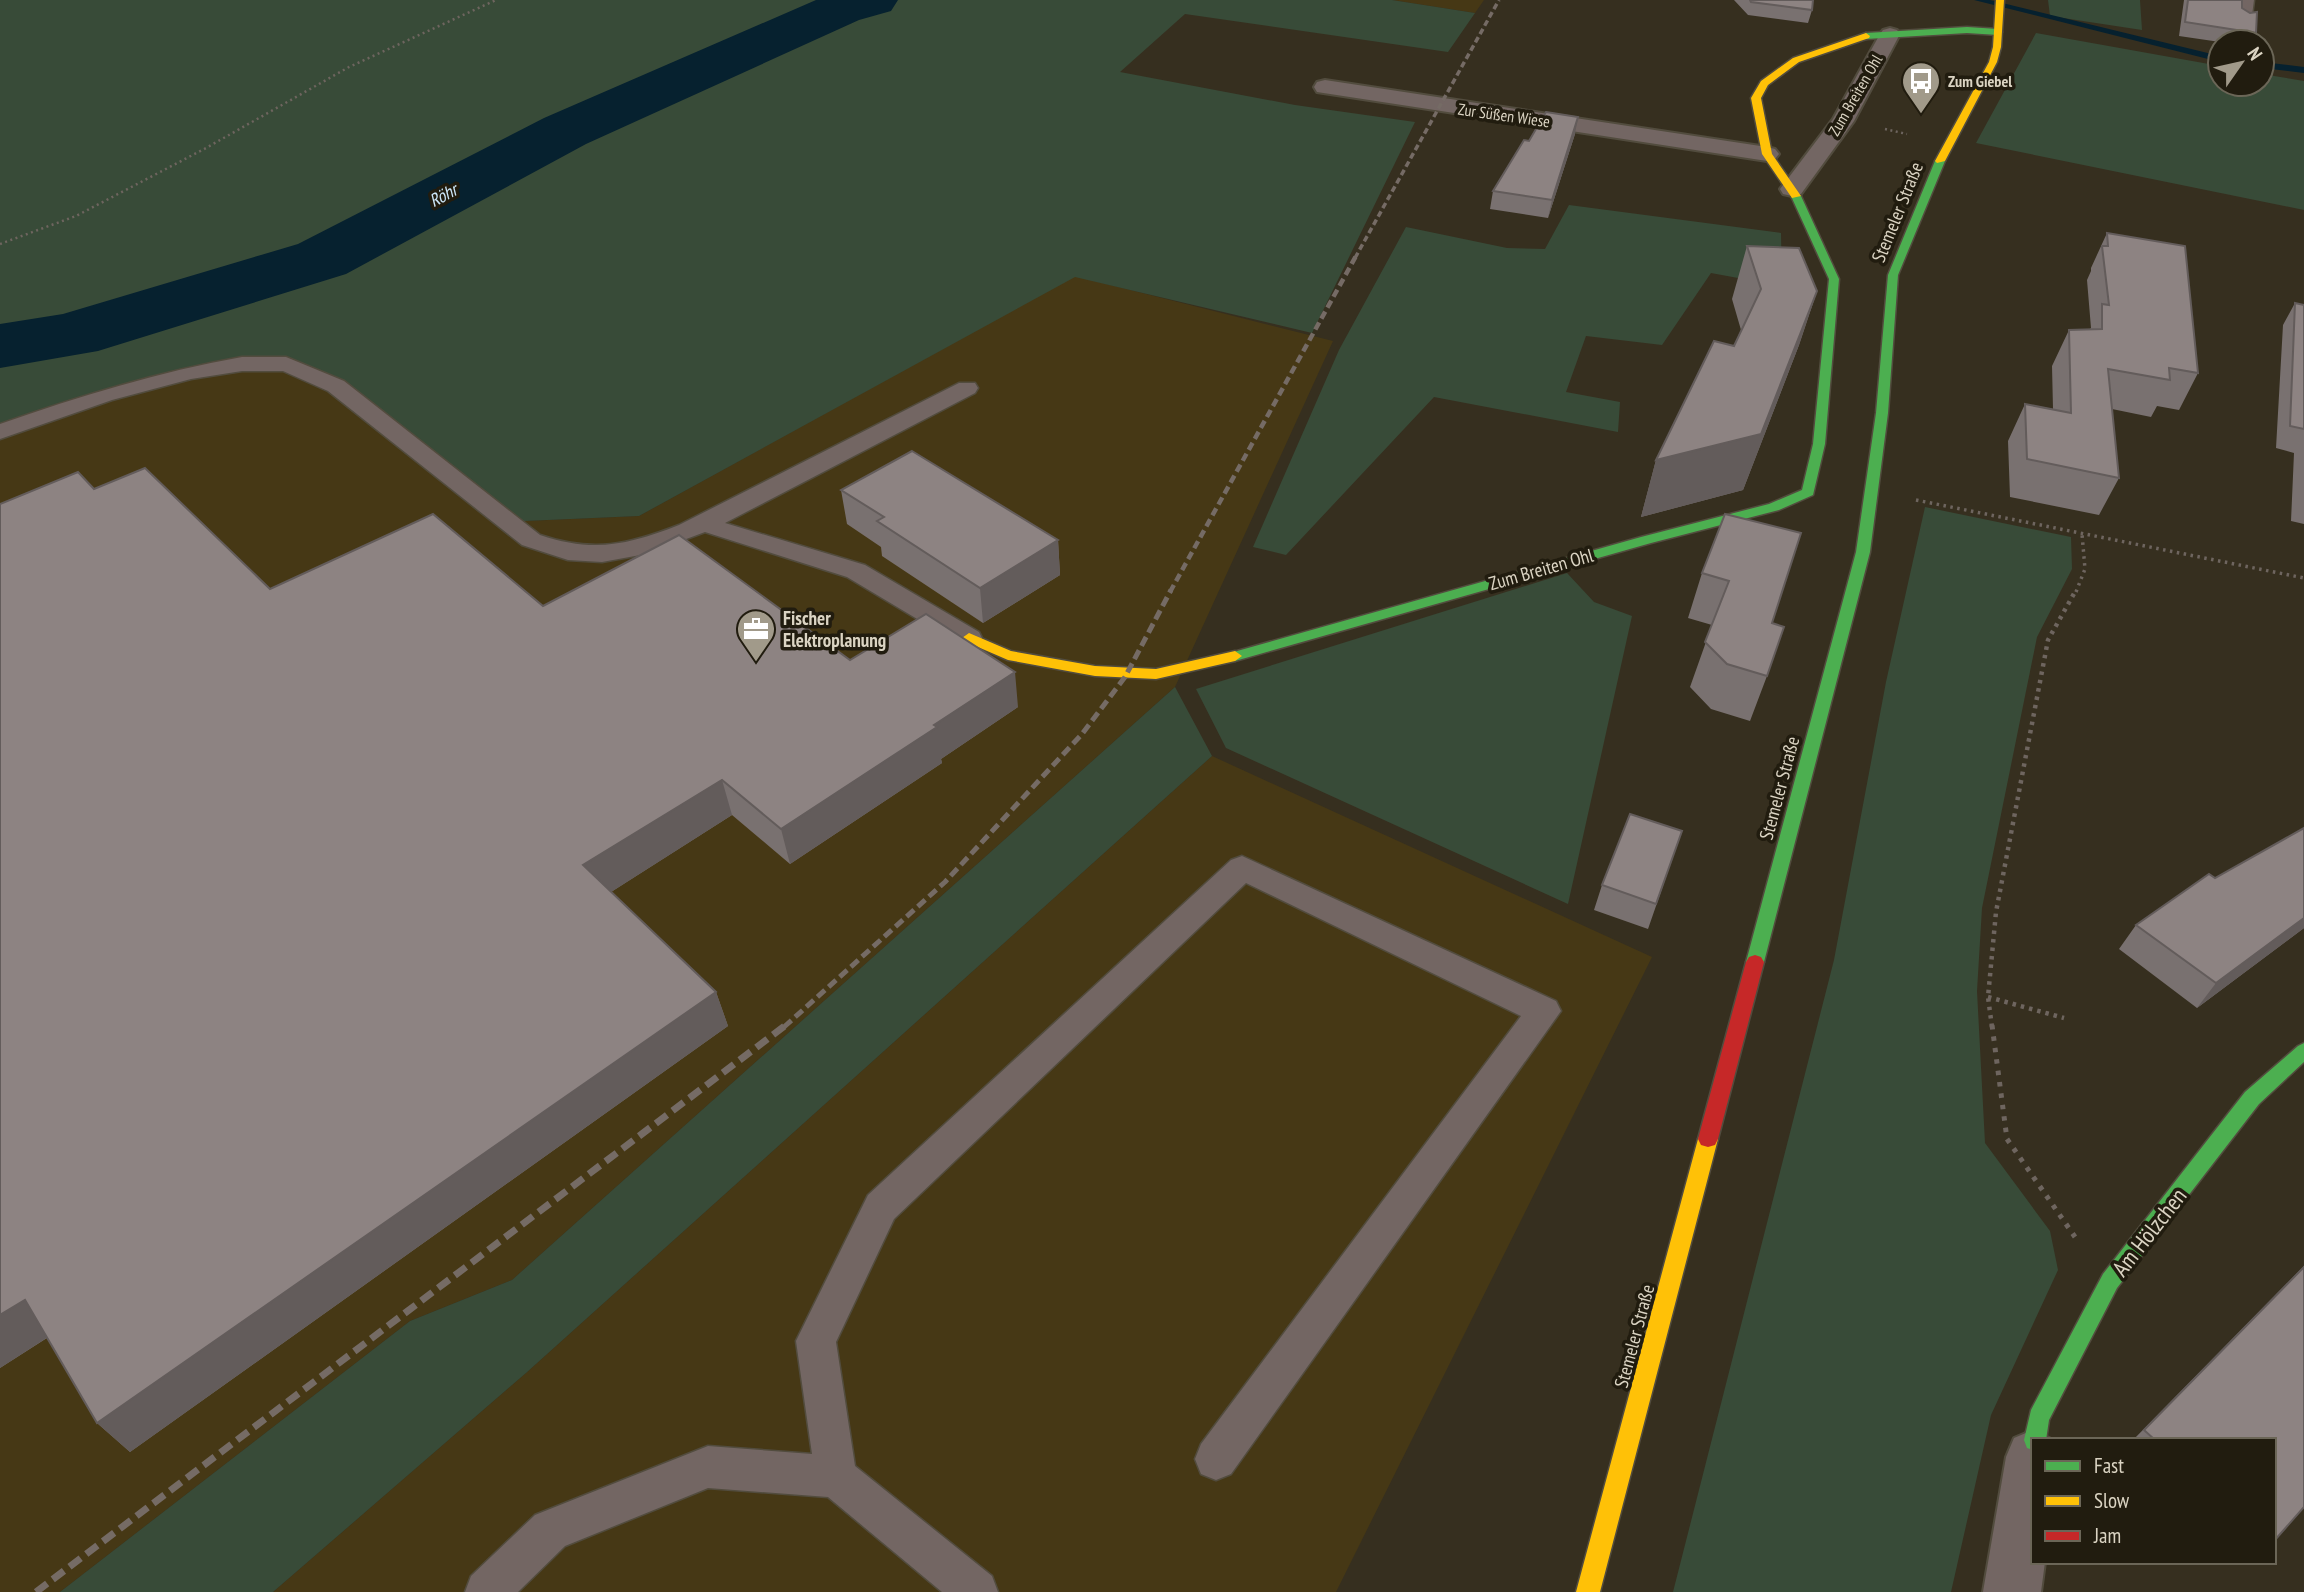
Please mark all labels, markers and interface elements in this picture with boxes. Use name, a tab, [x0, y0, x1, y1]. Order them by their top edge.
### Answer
north arrow	[2206, 28, 2276, 98]
text: N	[2242, 43, 2268, 64]
street label: Zum Breiten Ohl	[1824, 51, 1886, 139]
bus stop icon: Zum Giebel	[1900, 60, 1942, 115]
place label: Zum Giebel	[1948, 71, 2012, 91]
street label: Zur Süßen Wiese	[1457, 99, 1551, 131]
street label: Stemeler Straße	[1866, 158, 1928, 266]
water label: Röhr	[425, 177, 464, 212]
street label: Zum Breiten Ohl	[1486, 543, 1596, 595]
place label: Fischer Elektroplanung	[783, 606, 886, 652]
office icon: Fischer Elektroplanung	[735, 608, 777, 663]
street label: Stemeler Straße	[1754, 734, 1804, 842]
street label: Am Hölzchen	[2105, 1182, 2193, 1282]
street label: Stemeler Straße	[1609, 1282, 1659, 1390]
legend	[2031, 1438, 2276, 1564]
text: Fast	[2094, 1452, 2124, 1479]
text: Slow	[2094, 1487, 2130, 1514]
text: Jam	[2093, 1522, 2121, 1549]

